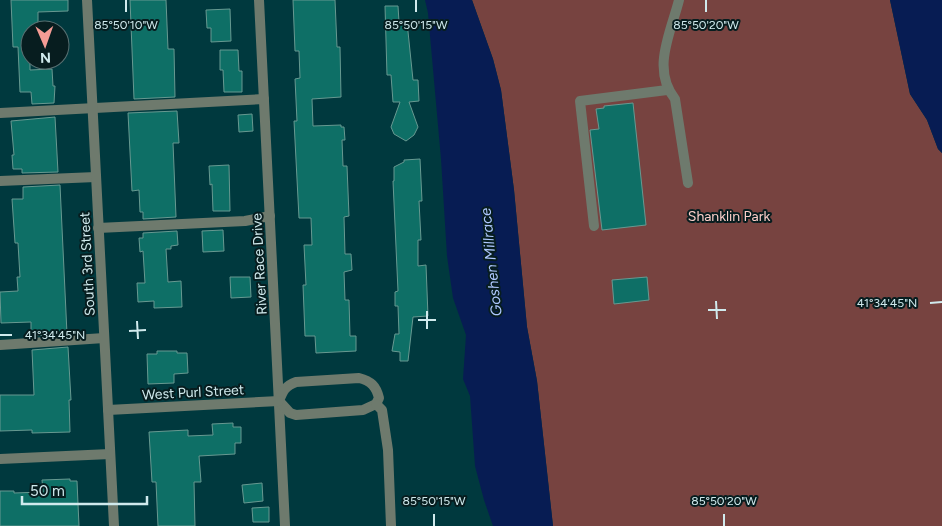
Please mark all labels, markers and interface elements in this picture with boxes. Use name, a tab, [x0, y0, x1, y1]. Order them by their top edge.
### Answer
text: 85°50'10"W	[94, 18, 158, 32]
text: 85°50'15"W	[385, 18, 448, 32]
text: 85°50'20"W	[673, 18, 739, 32]
north arrow	[20, 20, 70, 70]
text: N	[40, 49, 51, 66]
water label: Goshen Millrace	[476, 207, 506, 317]
park label: Shanklin Park	[688, 208, 770, 225]
street label: South 3rd Street	[76, 211, 99, 317]
street label: River Race Drive	[248, 212, 271, 315]
text: 41°34'45"N	[857, 296, 917, 310]
text: 41°34'45"N	[25, 328, 85, 342]
street label: West Purl Street	[142, 381, 244, 404]
scale bar	[22, 474, 148, 506]
text: 50 m	[30, 482, 65, 500]
text: 85°50'15"W	[403, 494, 466, 508]
text: 85°50'20"W	[691, 494, 757, 508]

